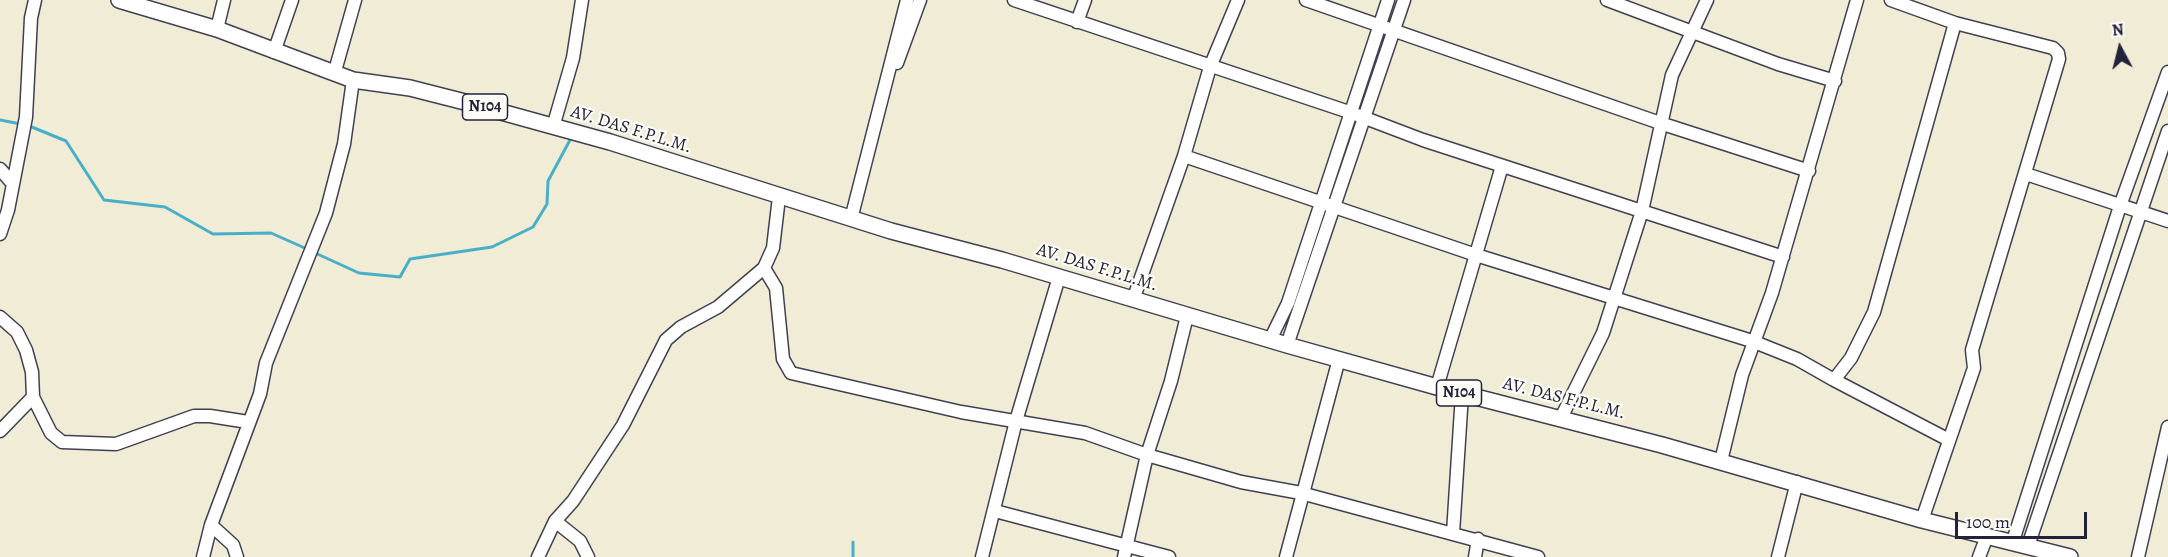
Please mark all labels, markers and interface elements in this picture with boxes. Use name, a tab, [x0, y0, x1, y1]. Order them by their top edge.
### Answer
north arrow	[2090, 18, 2150, 78]
text: N	[2111, 19, 2125, 42]
road number: N104	[462, 94, 508, 120]
street label: AV. DAS F.P.L.M.	[568, 101, 694, 159]
street label: AV. DAS F.P.L.M.	[1034, 239, 1160, 297]
street label: AV. DAS F.P.L.M.	[1500, 373, 1628, 425]
road number: N104	[1436, 380, 1482, 406]
scale bar	[1958, 500, 2090, 538]
text: 100 m	[1966, 510, 2010, 534]

